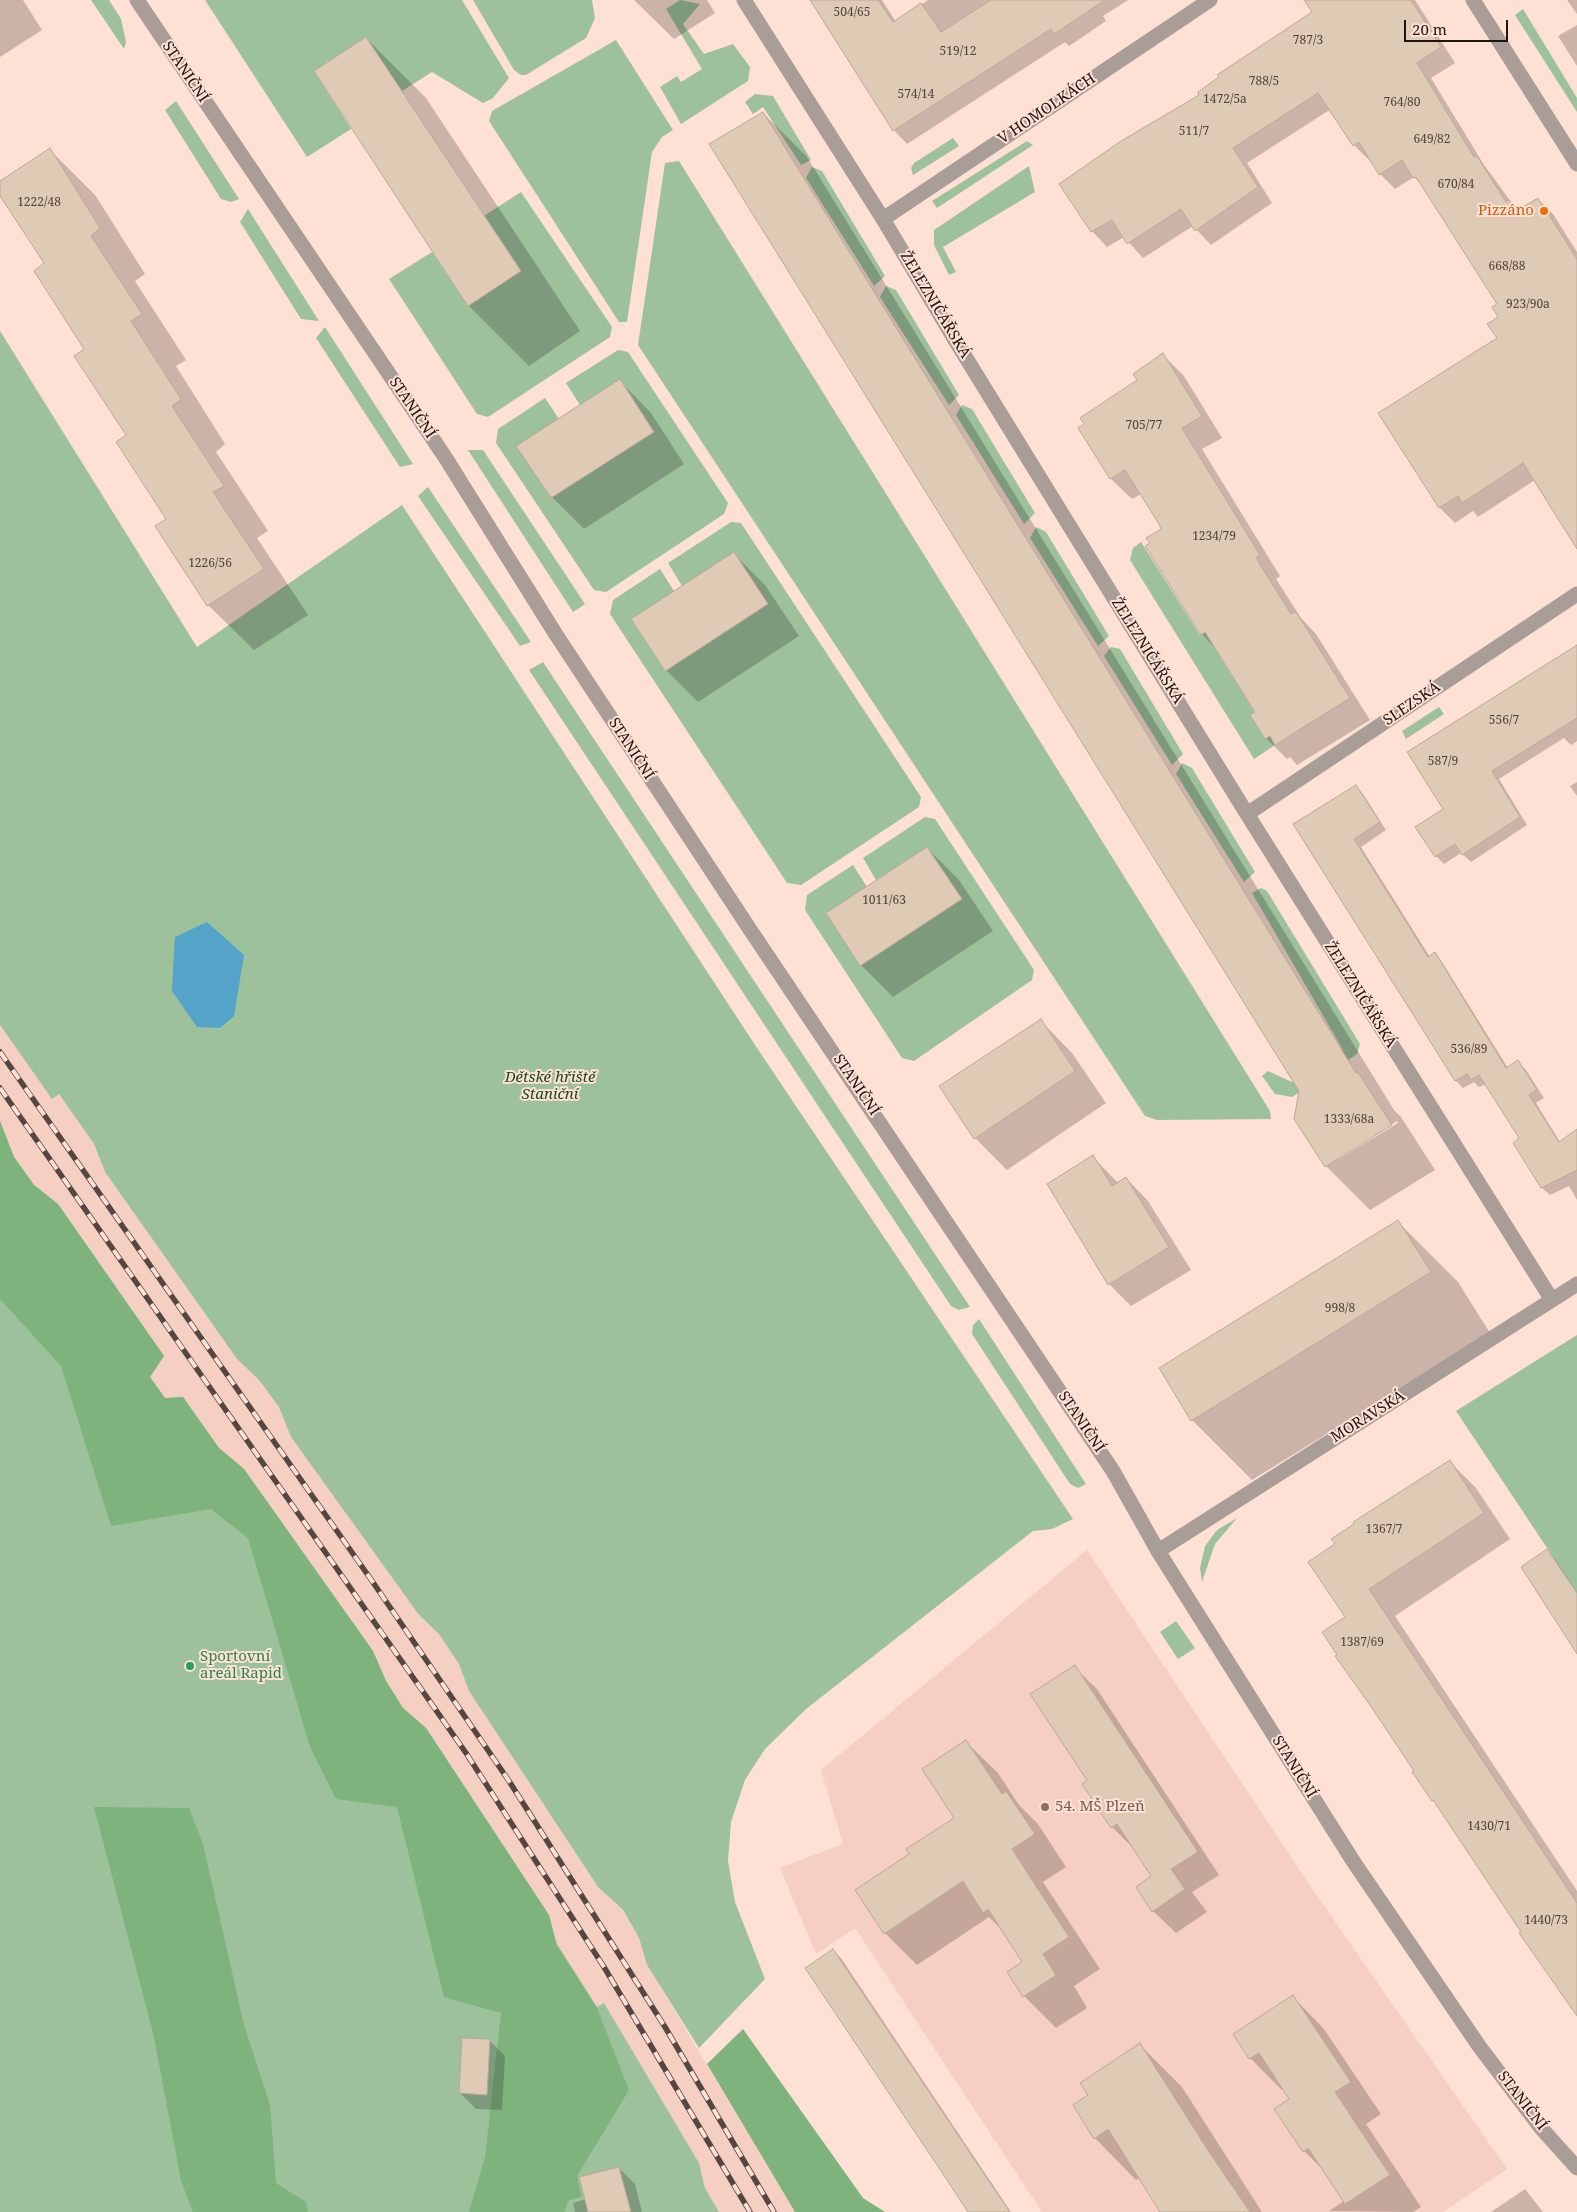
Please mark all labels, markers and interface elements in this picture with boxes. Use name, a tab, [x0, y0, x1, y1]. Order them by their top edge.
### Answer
house number: 504/65	[834, 6, 870, 20]
scale bar	[1407, 10, 1511, 42]
text: 20 m	[1412, 19, 1447, 39]
house number: 787/3	[1293, 34, 1323, 48]
street label: STANIČNÍ	[158, 38, 212, 106]
house number: 519/12	[940, 45, 976, 59]
street label: V HOMOLKÁCH	[995, 70, 1099, 148]
house number: 788/5	[1249, 75, 1279, 89]
house number: 574/14	[898, 88, 934, 102]
house number: 1472/5a	[1203, 93, 1247, 107]
house number: 764/80	[1384, 96, 1420, 110]
house number: 511/7	[1179, 125, 1209, 139]
house number: 649/82	[1414, 133, 1450, 147]
house number: 670/84	[1438, 178, 1474, 192]
house number: 1222/48	[17, 196, 61, 210]
place label: Pizzáno	[1478, 202, 1534, 220]
marker: Pizzáno	[1538, 205, 1550, 217]
street label: ŽELEZNIČÁŘSKÁ	[896, 248, 974, 362]
house number: 668/88	[1489, 260, 1525, 274]
house number: 923/90a	[1506, 298, 1550, 312]
street label: STANIČNÍ	[385, 374, 439, 442]
house number: 705/77	[1126, 419, 1162, 433]
house number: 1234/79	[1192, 530, 1236, 544]
house number: 1226/56	[188, 557, 232, 571]
street label: ŽELEZNIČÁŘSKÁ	[1107, 595, 1187, 707]
street label: SLEZSKÁ	[1380, 678, 1444, 730]
house number: 556/7	[1489, 714, 1519, 728]
street label: STANIČNÍ	[604, 715, 658, 783]
house number: 587/9	[1428, 755, 1458, 769]
house number: 1011/63	[862, 894, 906, 908]
street label: ŽELEZNIČÁŘSKÁ	[1320, 939, 1400, 1051]
house number: 536/89	[1451, 1043, 1487, 1057]
street label: STANIČNÍ	[829, 1051, 883, 1119]
park label: Dětské hřiště Staniční	[505, 1069, 595, 1104]
house number: 1333/68a	[1324, 1113, 1374, 1127]
house number: 998/8	[1325, 1302, 1355, 1316]
street label: MORAVSKÁ	[1328, 1387, 1408, 1447]
street label: STANIČNÍ	[1054, 1388, 1108, 1456]
house number: 1367/7	[1366, 1523, 1402, 1537]
house number: 1387/69	[1340, 1636, 1384, 1650]
place label: Sportovní areál Rapid	[200, 1648, 282, 1683]
marker: Sportovní areál Rapid	[184, 1660, 196, 1672]
street label: STANIČNÍ	[1268, 1733, 1320, 1801]
place label: 54. MŠ Plzeň	[1055, 1798, 1145, 1816]
marker: 54. MŠ Plzeň	[1039, 1801, 1051, 1813]
house number: 1430/71	[1467, 1820, 1511, 1834]
house number: 1440/73	[1524, 1914, 1568, 1928]
street label: STANIČNÍ	[1493, 2068, 1551, 2134]

